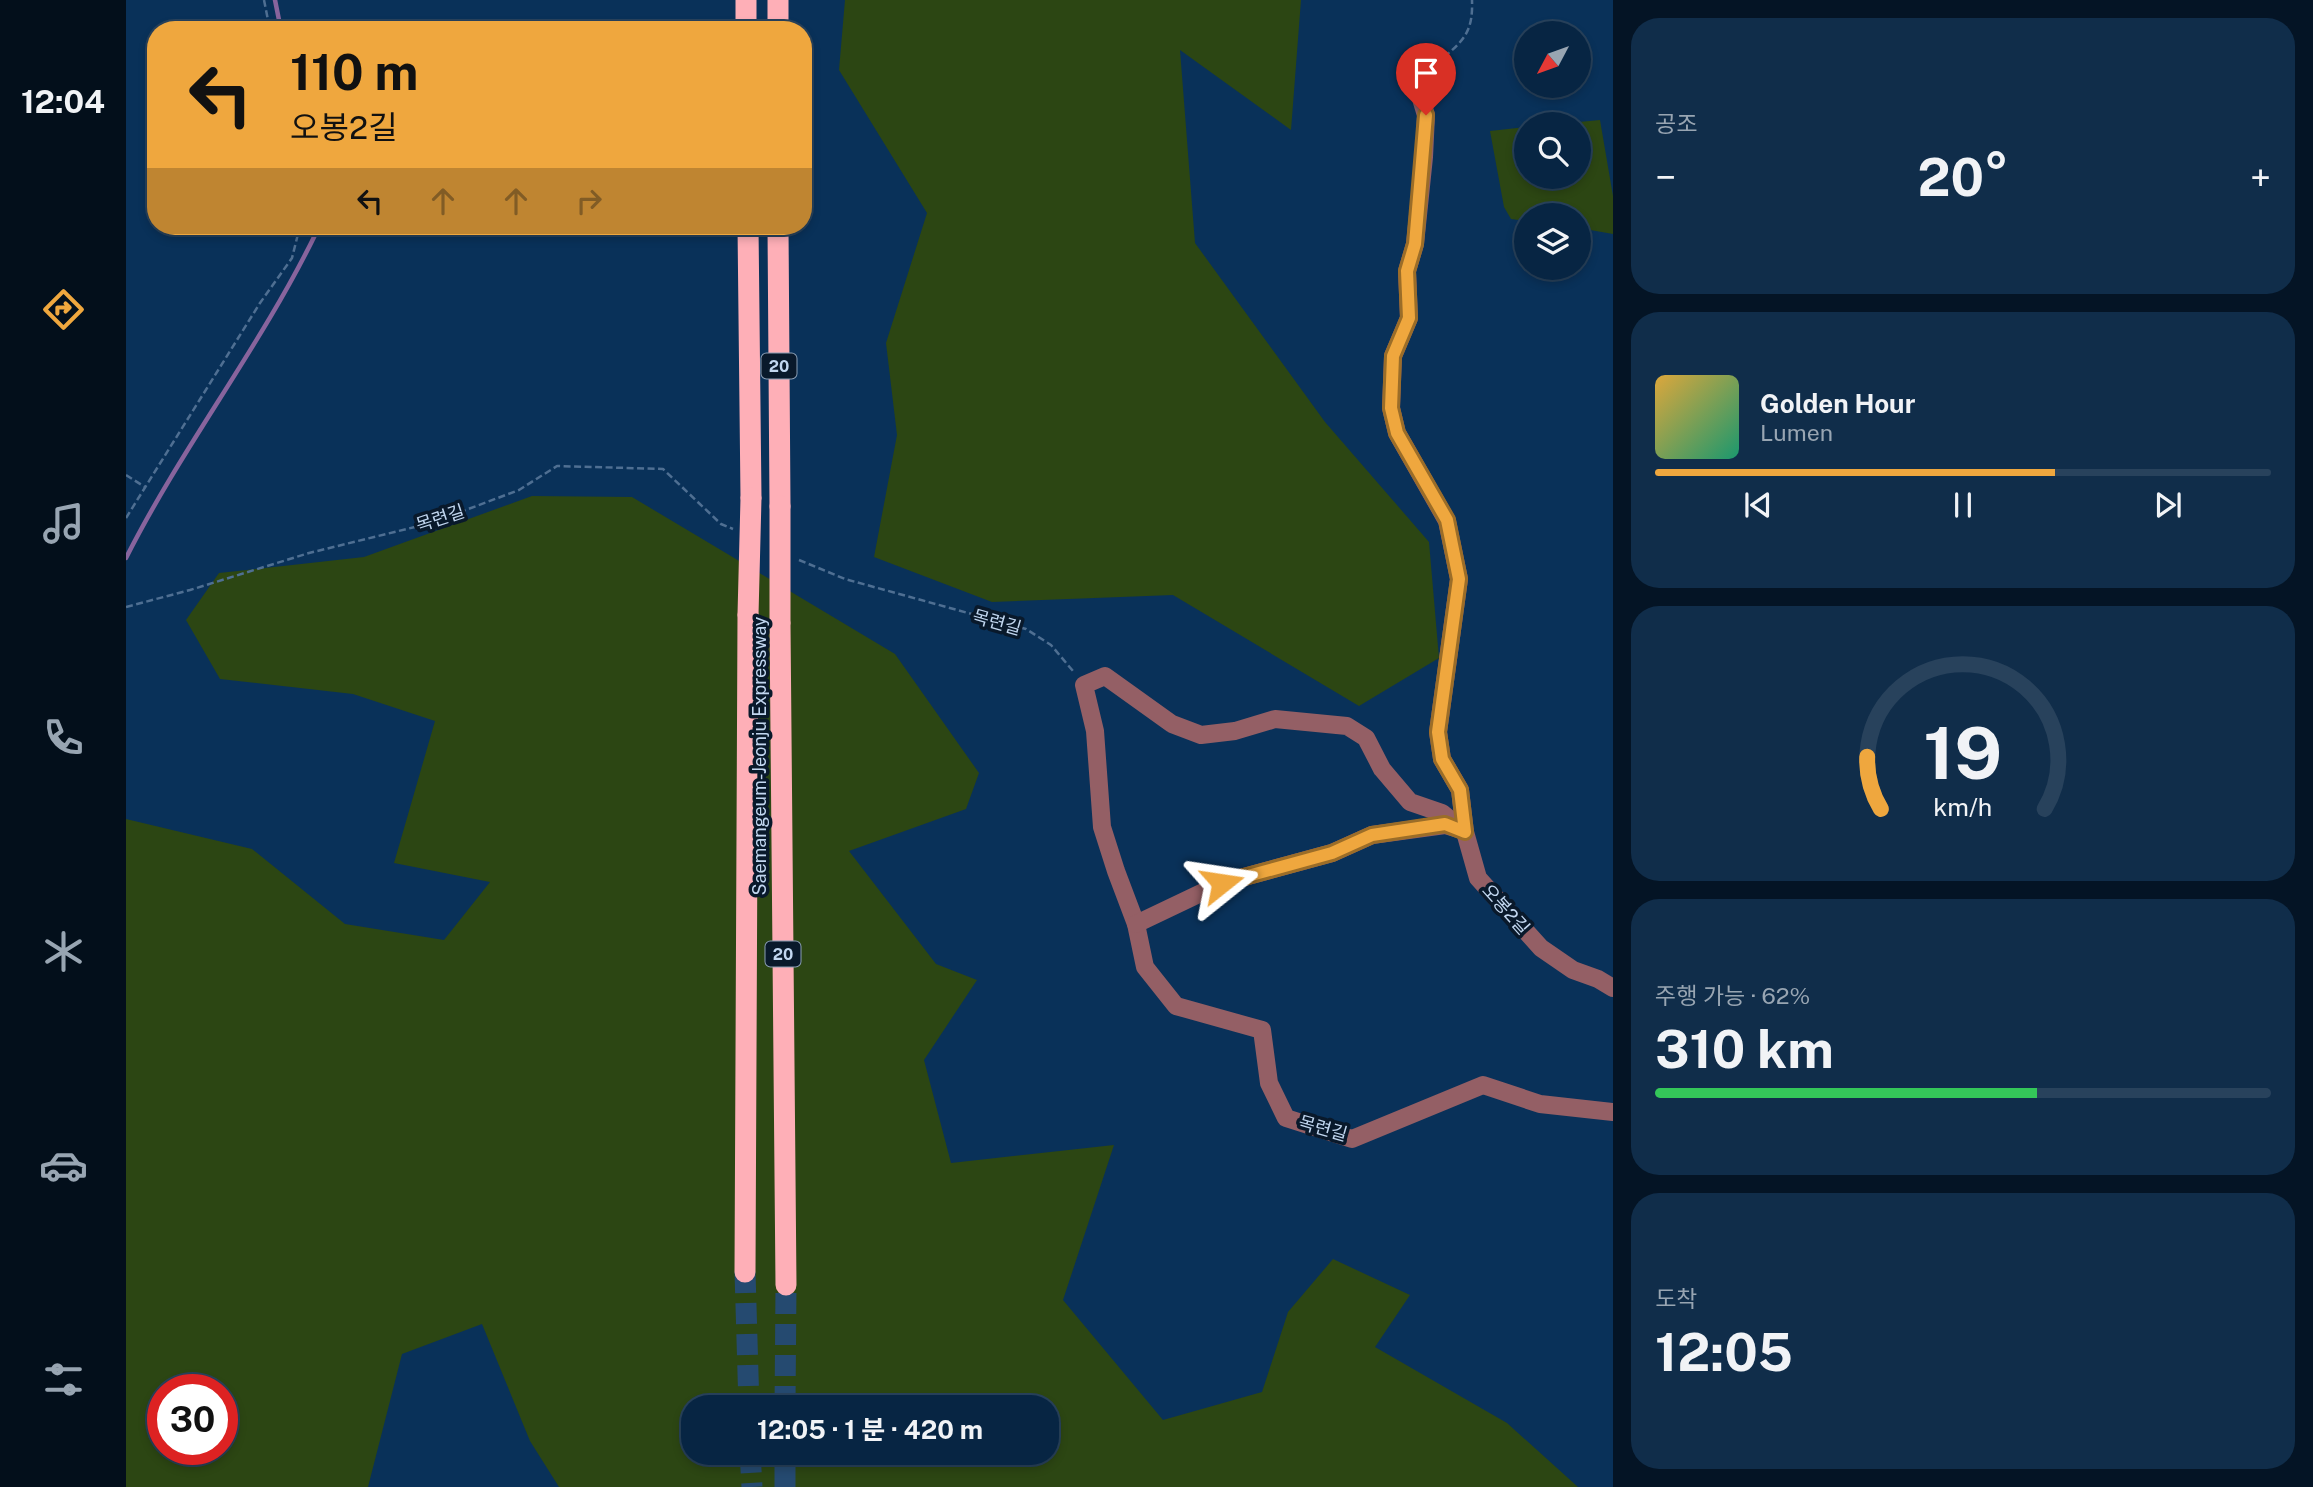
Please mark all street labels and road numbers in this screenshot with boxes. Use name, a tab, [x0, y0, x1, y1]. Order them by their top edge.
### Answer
road number: 20	[762, 354, 796, 378]
street label: 목련길	[413, 500, 467, 536]
street label: 목련길	[970, 605, 1024, 639]
street label: Saemangeum-Jeonju Expressway	[749, 616, 770, 895]
street label: 오봉2길	[1478, 880, 1534, 938]
road number: 20	[766, 942, 800, 966]
street label: 목련길	[1296, 1111, 1350, 1145]

